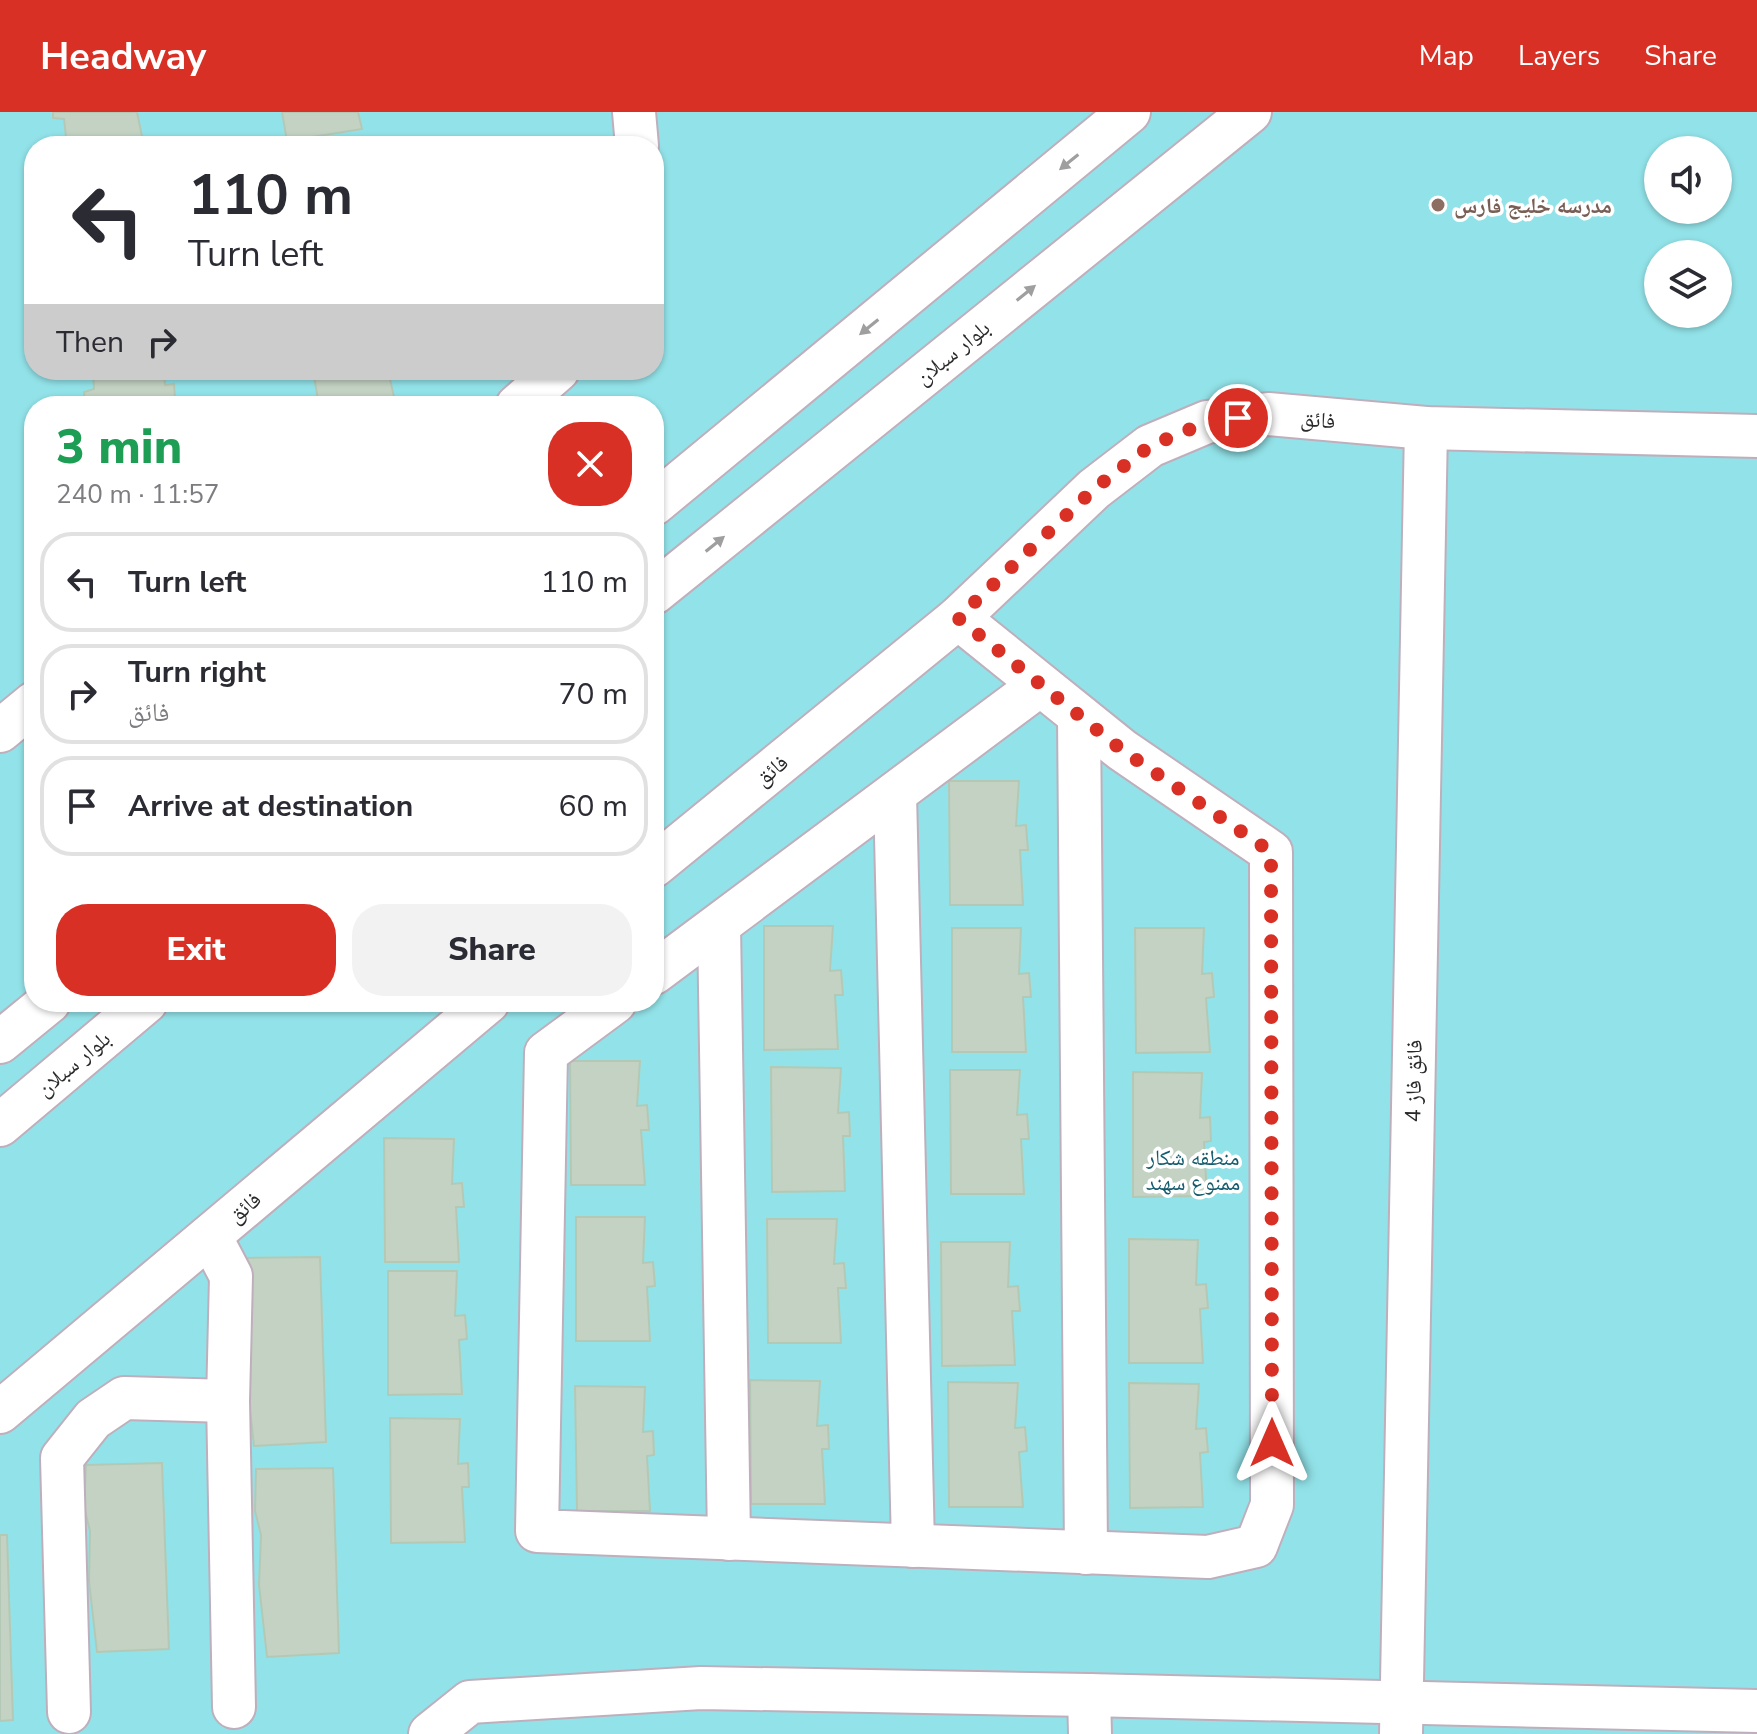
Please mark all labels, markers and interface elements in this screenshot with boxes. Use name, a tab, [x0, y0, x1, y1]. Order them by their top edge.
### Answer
text: Headway	[40, 31, 206, 82]
text: Map	[1419, 37, 1474, 75]
text: Layers	[1518, 37, 1600, 75]
text: Share	[1644, 37, 1717, 75]
map controls	[1644, 136, 1732, 328]
button: sound	[1644, 136, 1732, 224]
one-way arrow	[1059, 153, 1079, 169]
text: 110 m	[188, 157, 353, 234]
icon: left	[56, 168, 160, 272]
place label: مدرسه خلیج فارس	[1454, 191, 1612, 221]
marker: مدرسه خلیج فارس	[1429, 196, 1447, 214]
text: Turn left	[188, 230, 323, 279]
button: layers	[1644, 240, 1732, 328]
one-way arrow	[1016, 285, 1036, 301]
street label: بلوار سبلان	[909, 313, 996, 392]
one-way arrow	[859, 318, 879, 335]
icon: right	[140, 320, 184, 364]
text: Then	[56, 322, 124, 363]
pin	[1204, 384, 1272, 452]
icon: arrive	[1216, 396, 1260, 440]
street label: فائق	[1299, 404, 1337, 436]
text: 3 min	[56, 414, 182, 480]
button: close	[548, 422, 632, 506]
text: 240 m · 11:57	[56, 477, 219, 512]
one-way arrow	[705, 536, 725, 552]
icon: left	[60, 560, 104, 604]
text: Turn left	[128, 562, 246, 603]
text: 110 m	[541, 562, 628, 603]
text: Turn right	[128, 652, 266, 693]
icon: right	[60, 672, 104, 716]
text: 70 m	[559, 674, 628, 715]
text: فائق	[128, 695, 169, 730]
street label: فائق	[749, 748, 795, 793]
icon: arrive	[60, 784, 104, 828]
text: Arrive at destination	[128, 786, 413, 827]
text: 60 m	[559, 786, 628, 827]
button: Exit	[56, 904, 336, 996]
button: Share	[352, 904, 632, 996]
street label: بلوار سبلان	[30, 1024, 117, 1104]
street label: فائق فاز 4	[1398, 1039, 1430, 1123]
park label: منطقه شکار ممنوع سهند	[1145, 1143, 1240, 1198]
street label: فائق	[222, 1185, 268, 1231]
position arrow	[1230, 1401, 1314, 1485]

